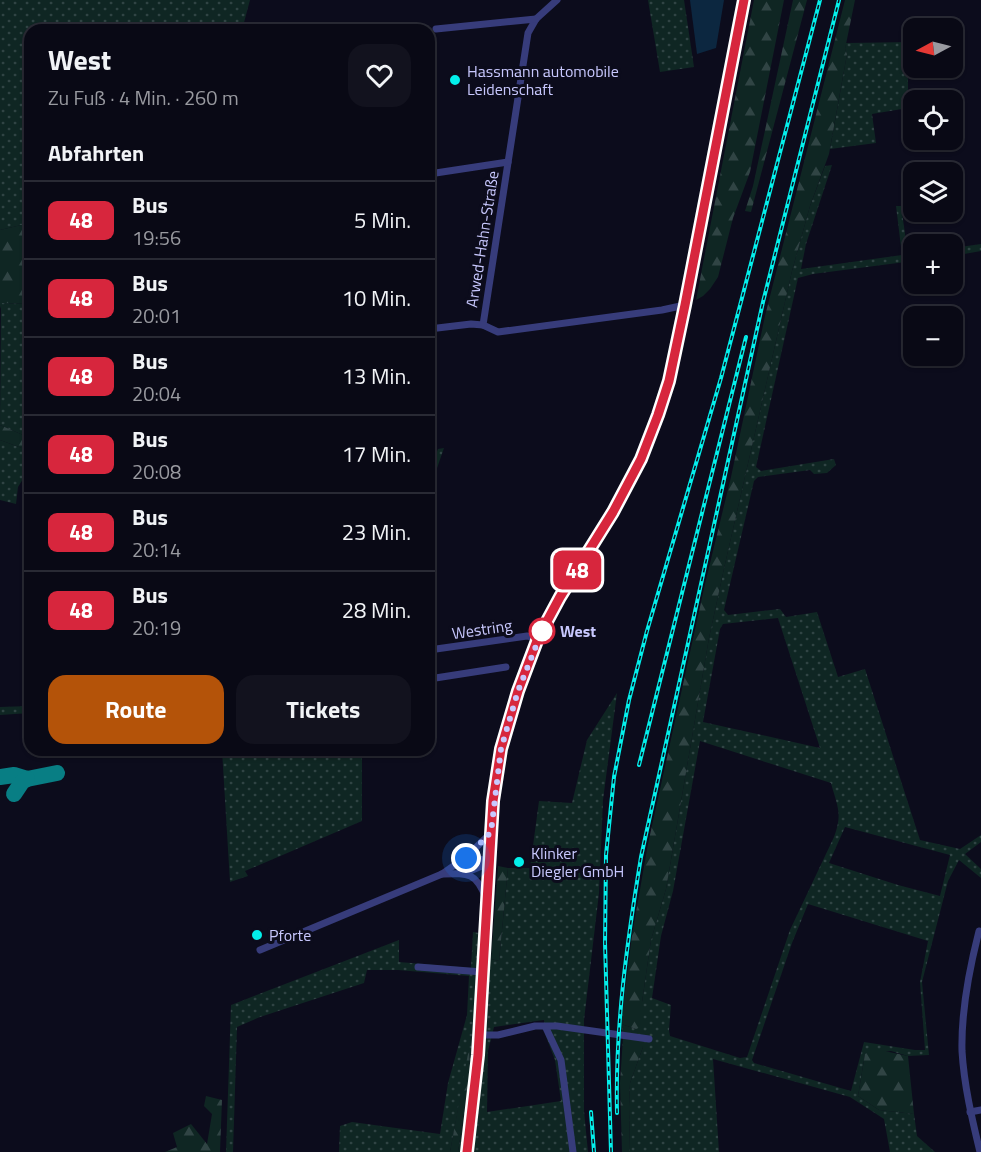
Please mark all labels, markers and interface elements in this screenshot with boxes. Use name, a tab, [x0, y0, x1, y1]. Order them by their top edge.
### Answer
north arrow	[903, 18, 963, 78]
map controls	[903, 18, 963, 366]
text: West	[48, 38, 111, 81]
button: heart	[348, 44, 411, 107]
place label: Hassmann automobile Leidenschaft	[467, 59, 619, 101]
marker: Hassmann automobile Leidenschaft	[448, 73, 462, 87]
text: Zu Fuß · 4 Min. · 260 m	[48, 82, 239, 113]
button: locate	[903, 90, 963, 150]
text: Abfahrten	[48, 136, 144, 170]
button: layers	[903, 162, 963, 222]
street label: Arwed-Hahn-Straße	[459, 169, 505, 309]
text: Bus	[132, 188, 168, 222]
text: 5 Min.	[354, 203, 411, 237]
text: 48	[69, 204, 93, 236]
text: 19:56	[132, 222, 181, 253]
button: +	[903, 234, 963, 294]
text: Bus	[132, 266, 168, 300]
text: 10 Min.	[342, 281, 411, 315]
text: 48	[69, 282, 93, 314]
text: 20:01	[132, 300, 181, 331]
button: −	[903, 306, 963, 366]
text: Bus	[132, 344, 168, 378]
text: 13 Min.	[342, 359, 411, 393]
text: 48	[69, 360, 93, 392]
text: 20:04	[132, 378, 181, 409]
text: Bus	[132, 422, 168, 456]
text: 17 Min.	[342, 437, 411, 471]
text: 48	[69, 438, 93, 470]
text: 20:08	[132, 456, 181, 487]
text: Bus	[132, 500, 168, 534]
text: 23 Min.	[342, 515, 411, 549]
text: 48	[69, 516, 93, 548]
text: 20:14	[132, 534, 181, 565]
line badge: 48	[550, 550, 604, 590]
text: 48	[565, 554, 589, 586]
text: Bus	[132, 578, 168, 612]
text: 28 Min.	[342, 593, 411, 627]
text: 48	[69, 594, 93, 626]
text: 20:19	[132, 612, 181, 643]
street label: Westring	[450, 613, 514, 645]
marker: West	[529, 618, 555, 644]
place label: West	[560, 619, 596, 643]
button: Route	[48, 675, 224, 744]
button: Tickets	[236, 675, 411, 744]
place label: Klinker Diegler GmbH	[531, 841, 624, 883]
your location	[451, 843, 481, 873]
marker: Klinker Diegler GmbH	[512, 855, 526, 869]
place label: Pforte	[269, 923, 311, 947]
marker: Pforte	[250, 928, 264, 942]

